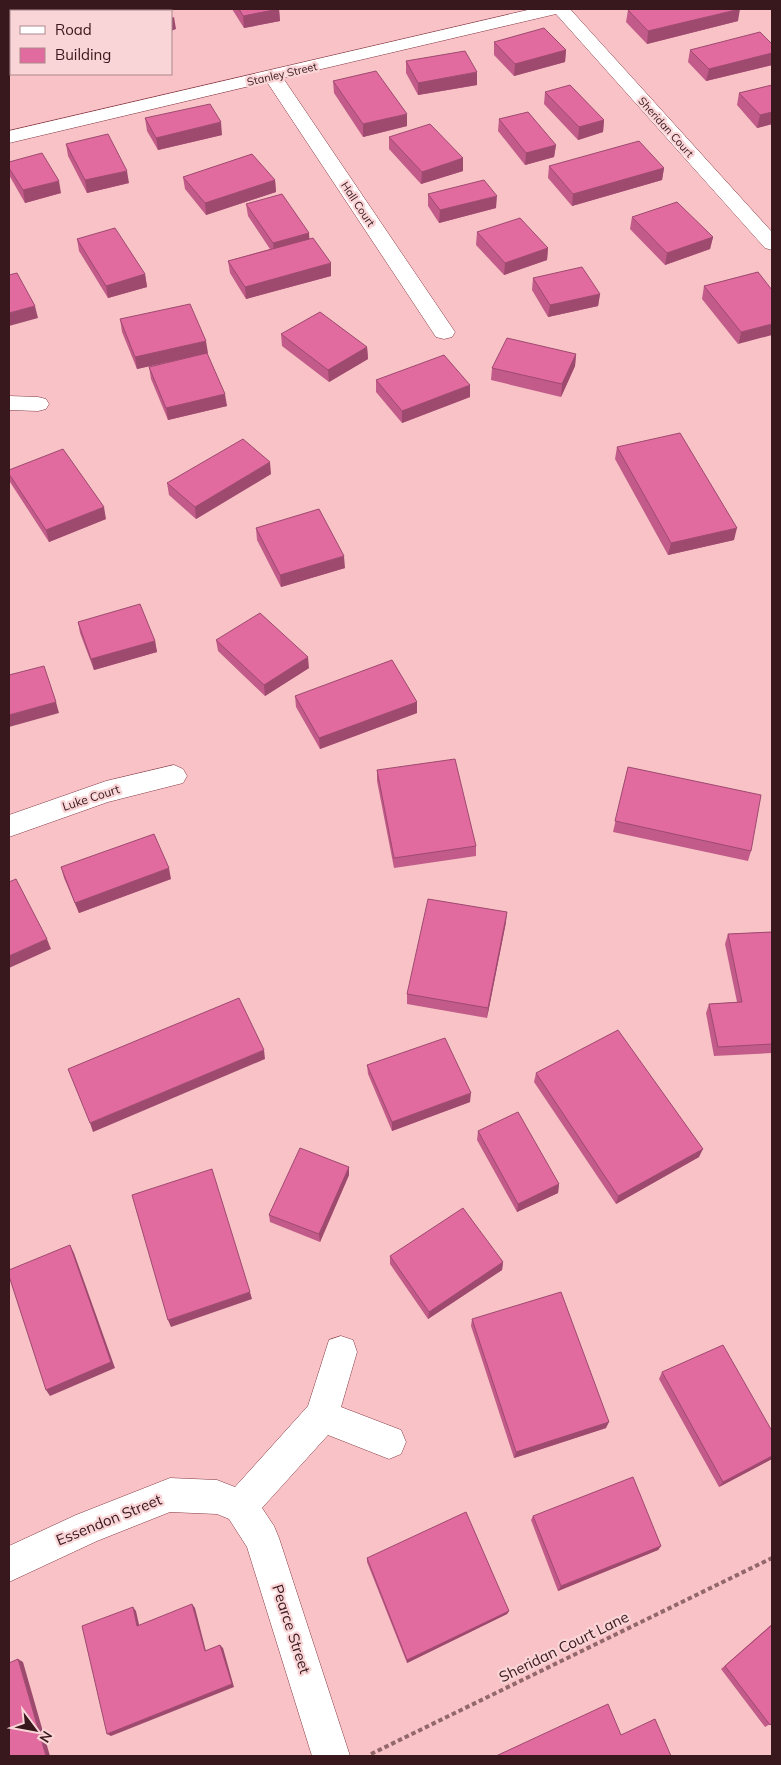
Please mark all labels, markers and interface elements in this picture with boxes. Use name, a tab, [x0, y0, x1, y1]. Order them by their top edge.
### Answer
legend	[10, 10, 172, 75]
text: Road	[55, 20, 92, 39]
text: Building	[55, 45, 111, 64]
street label: Stanley Street	[246, 59, 318, 89]
street label: Sheridan Court	[635, 94, 697, 160]
street label: Hall Court	[338, 179, 378, 229]
street label: Luke Court	[60, 781, 121, 814]
street label: Essendon Street	[53, 1490, 164, 1549]
street label: Pearce Street	[268, 1582, 315, 1676]
street label: Sheridan Court Lane	[496, 1607, 632, 1686]
north arrow	[10, 1705, 60, 1755]
text: N	[36, 1728, 56, 1746]

